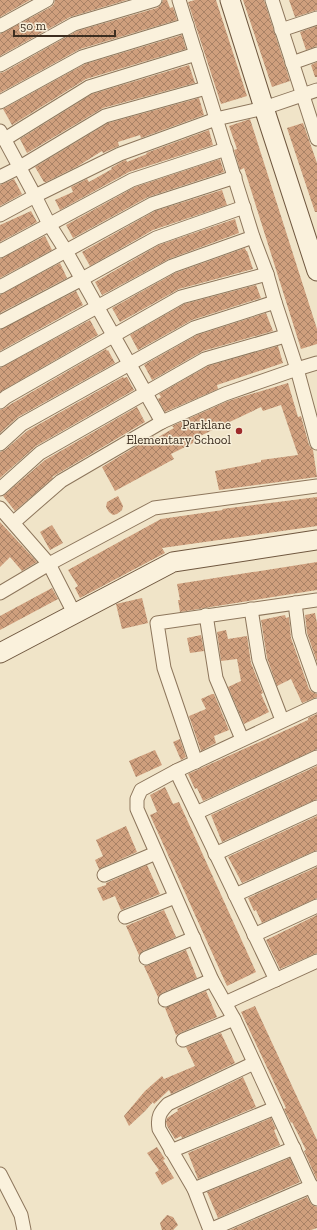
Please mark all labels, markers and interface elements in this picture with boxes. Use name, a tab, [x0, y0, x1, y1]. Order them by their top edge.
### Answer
scale bar	[14, 12, 115, 38]
text: 50 m	[20, 19, 47, 33]
place label: Parklane Elementary School	[126, 417, 232, 447]
marker: Parklane Elementary School	[234, 426, 244, 436]

